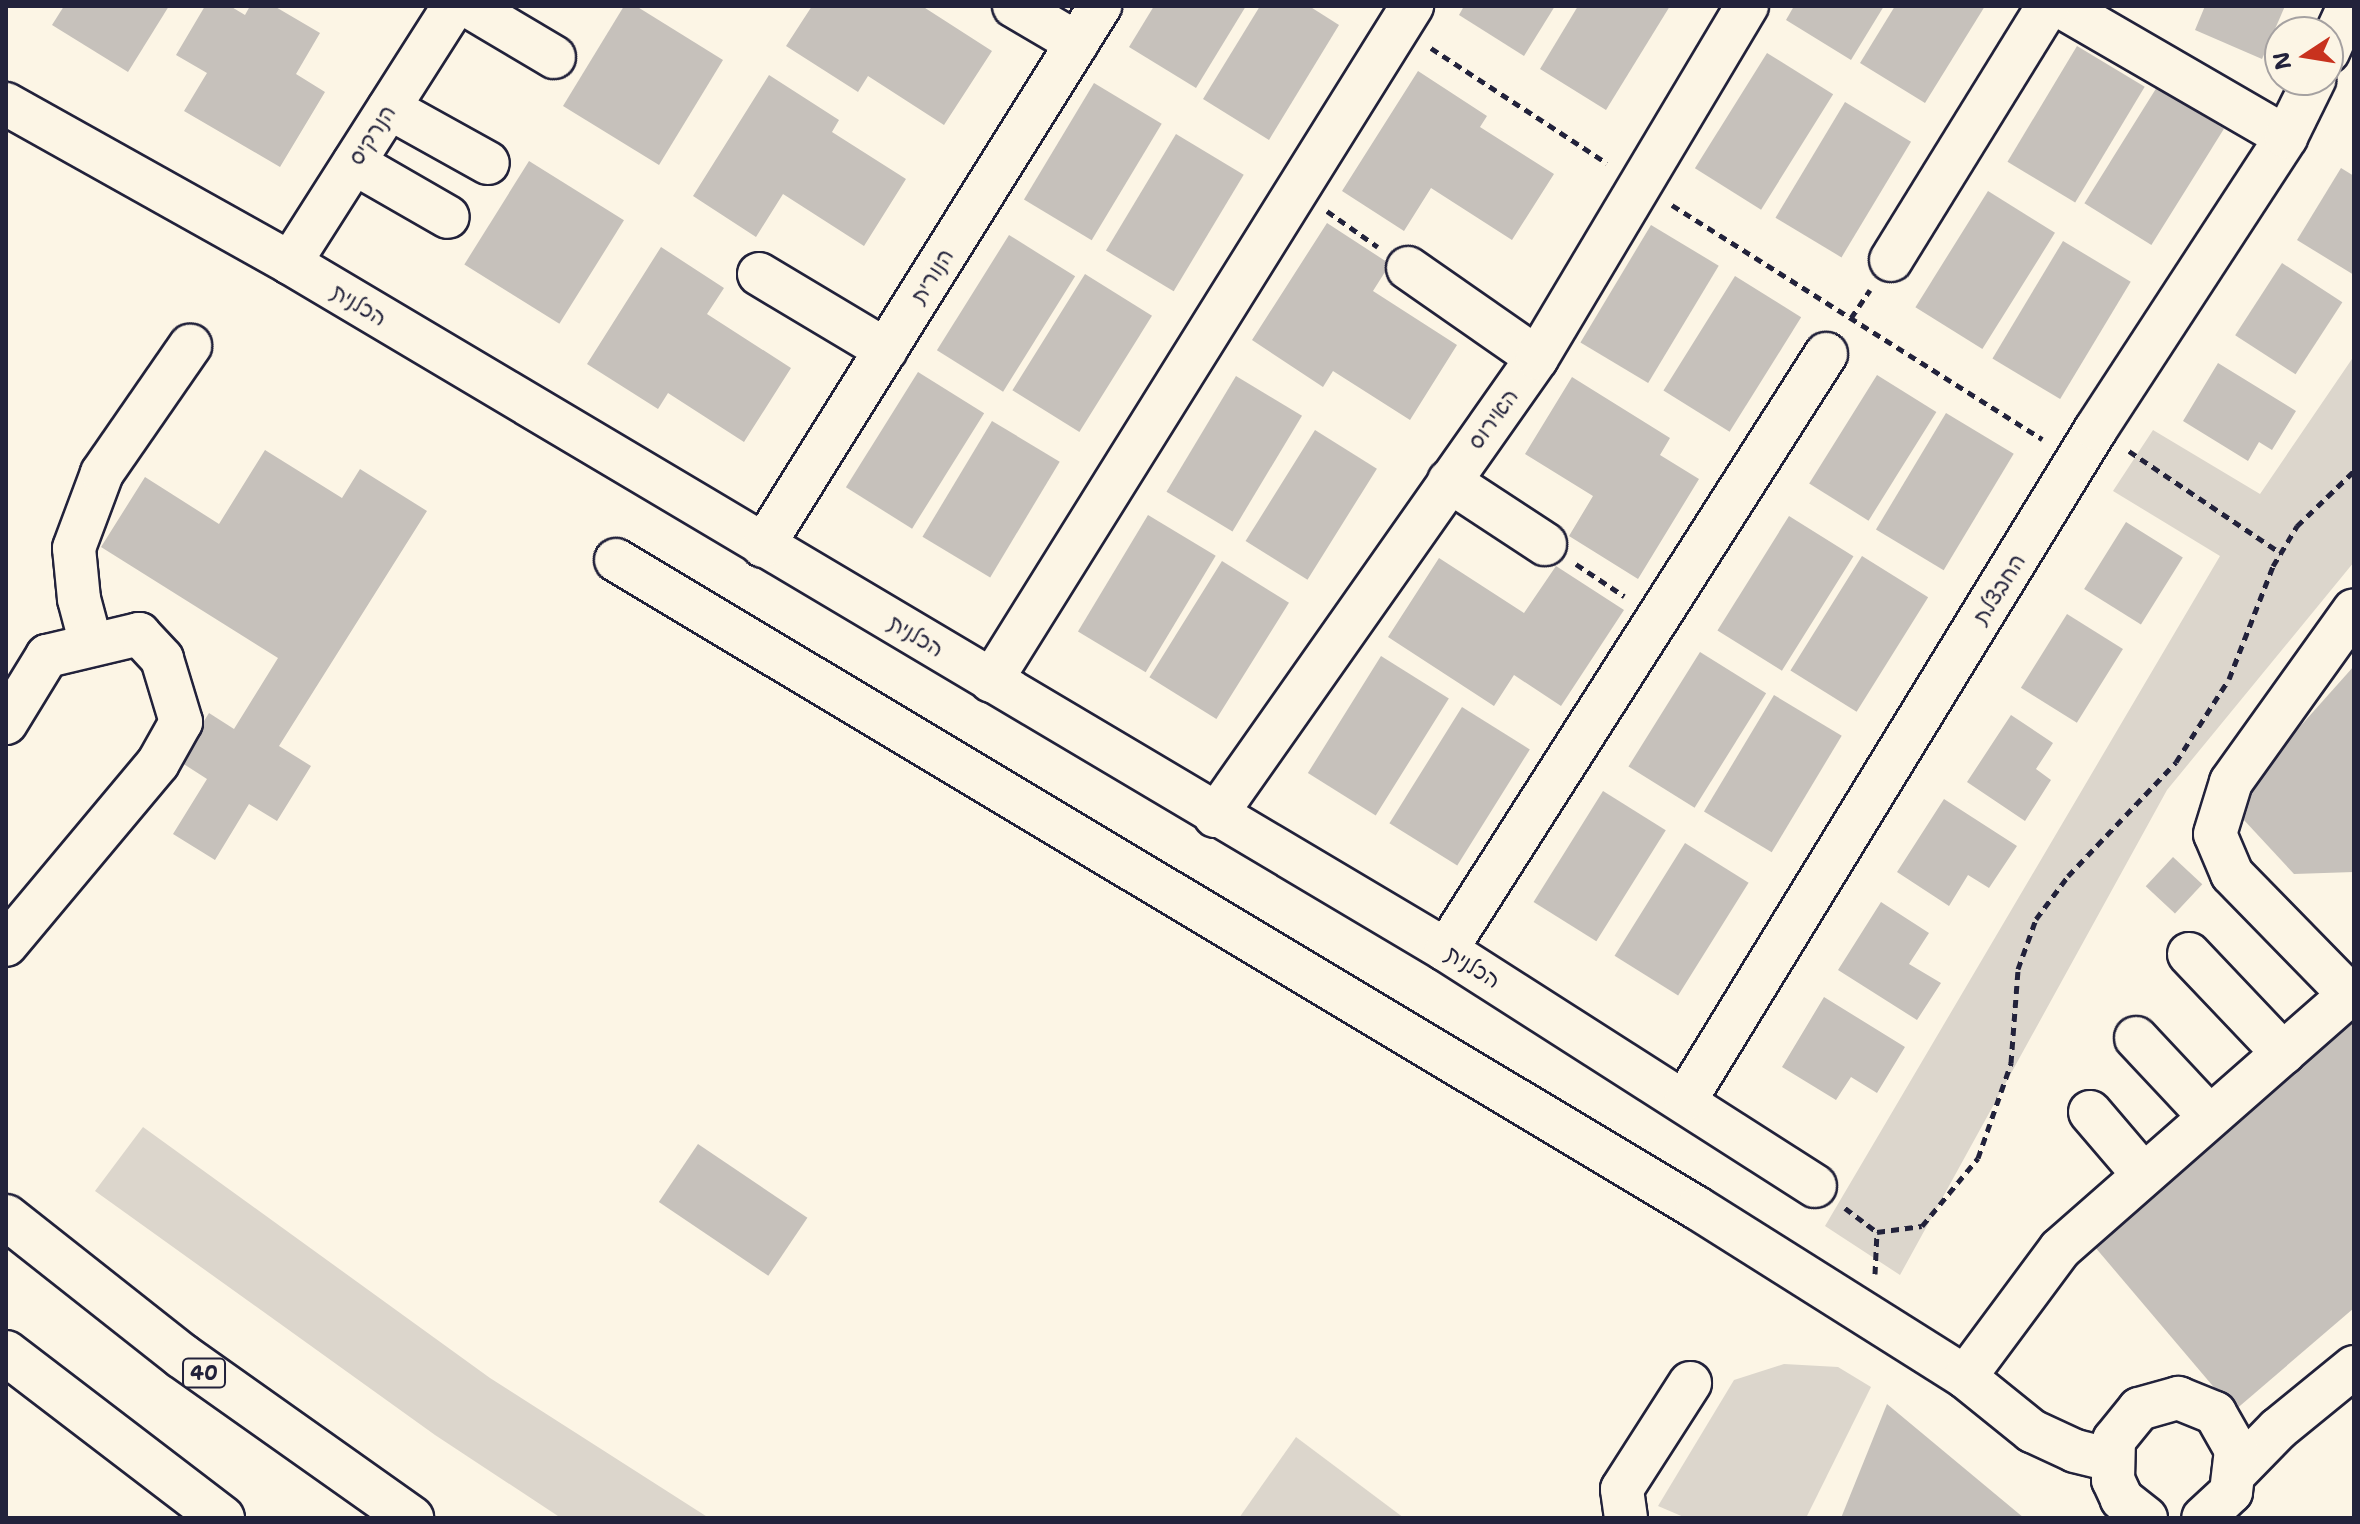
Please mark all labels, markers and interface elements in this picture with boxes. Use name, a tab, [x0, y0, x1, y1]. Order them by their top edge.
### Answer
north arrow	[2264, 16, 2344, 96]
text: N	[2266, 49, 2298, 72]
street label: הנרקיס	[343, 100, 401, 170]
street label: הנורית	[905, 244, 959, 308]
street label: הכלנית	[327, 278, 391, 332]
street label: האירוס	[1462, 384, 1524, 454]
street label: החבצלת	[1967, 549, 2031, 629]
street label: הכלנית	[884, 609, 948, 663]
street label: הכלנית	[1441, 940, 1505, 994]
road number: 40	[182, 1357, 226, 1389]

